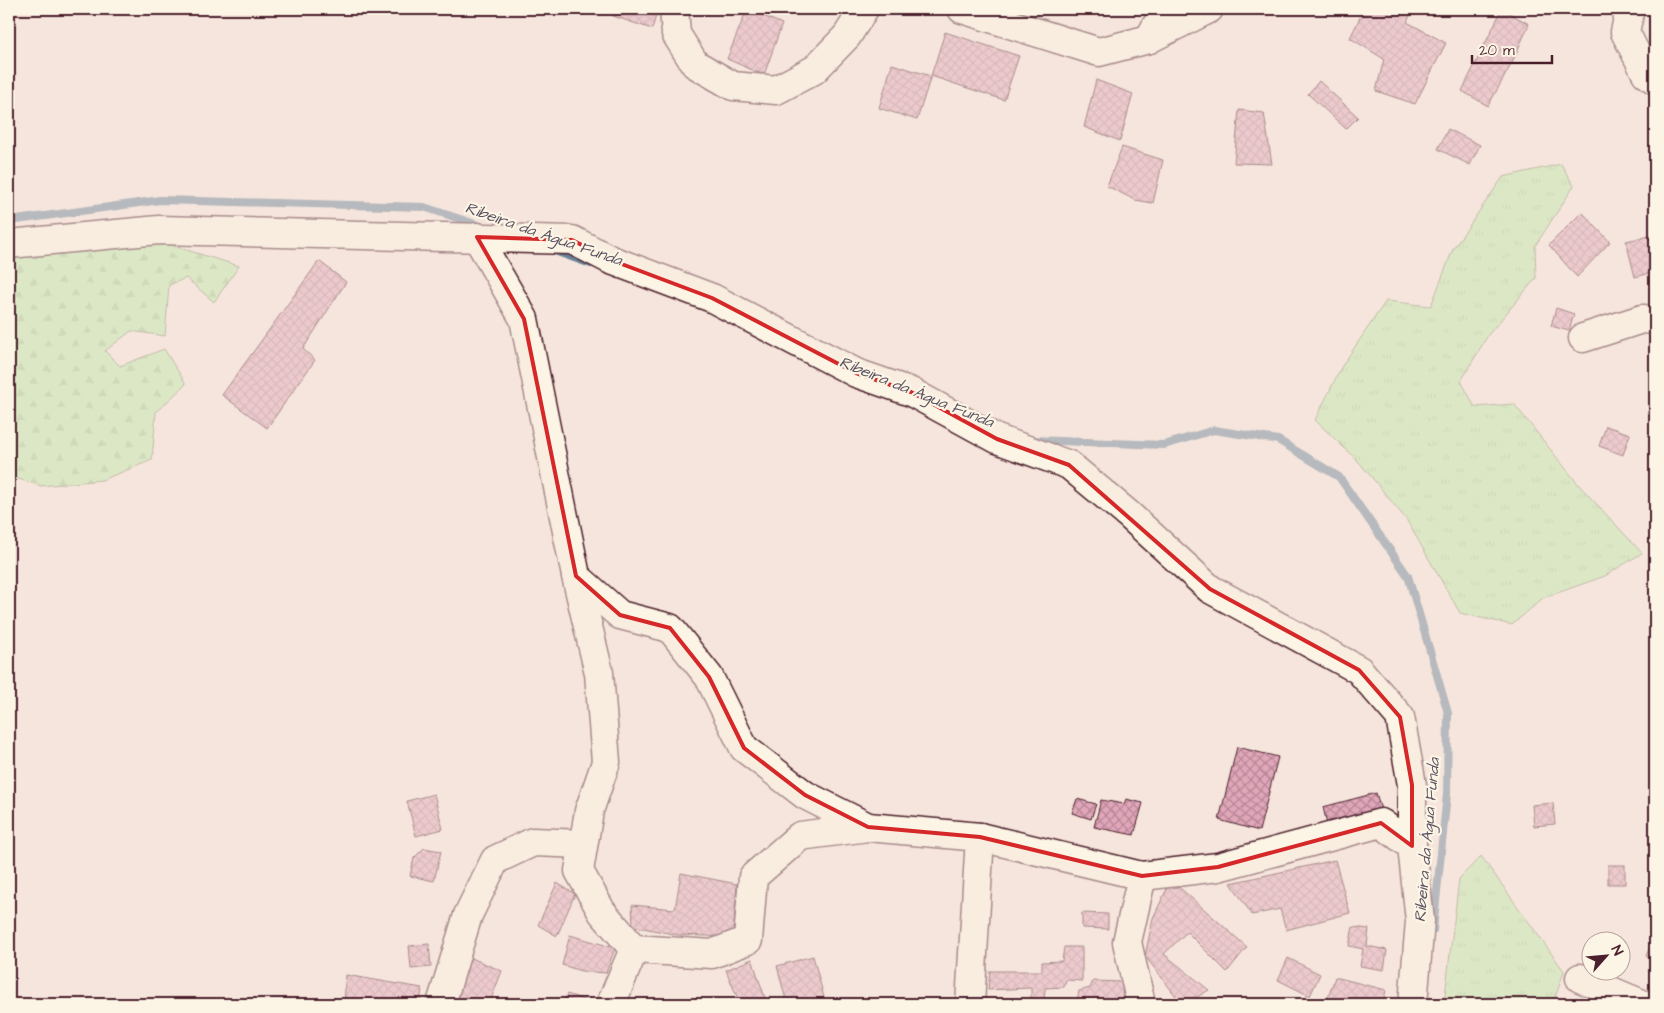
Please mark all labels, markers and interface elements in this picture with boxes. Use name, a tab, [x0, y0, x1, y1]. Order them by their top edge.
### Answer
scale bar	[1472, 32, 1552, 64]
text: 20 m	[1479, 40, 1515, 61]
water label: Ribeira da Água Funda	[462, 197, 626, 272]
water label: Ribeira da Água Funda	[836, 351, 998, 434]
water label: Ribeira da Água Funda	[1409, 756, 1446, 923]
north arrow	[1582, 930, 1632, 980]
text: N	[1606, 942, 1628, 959]

